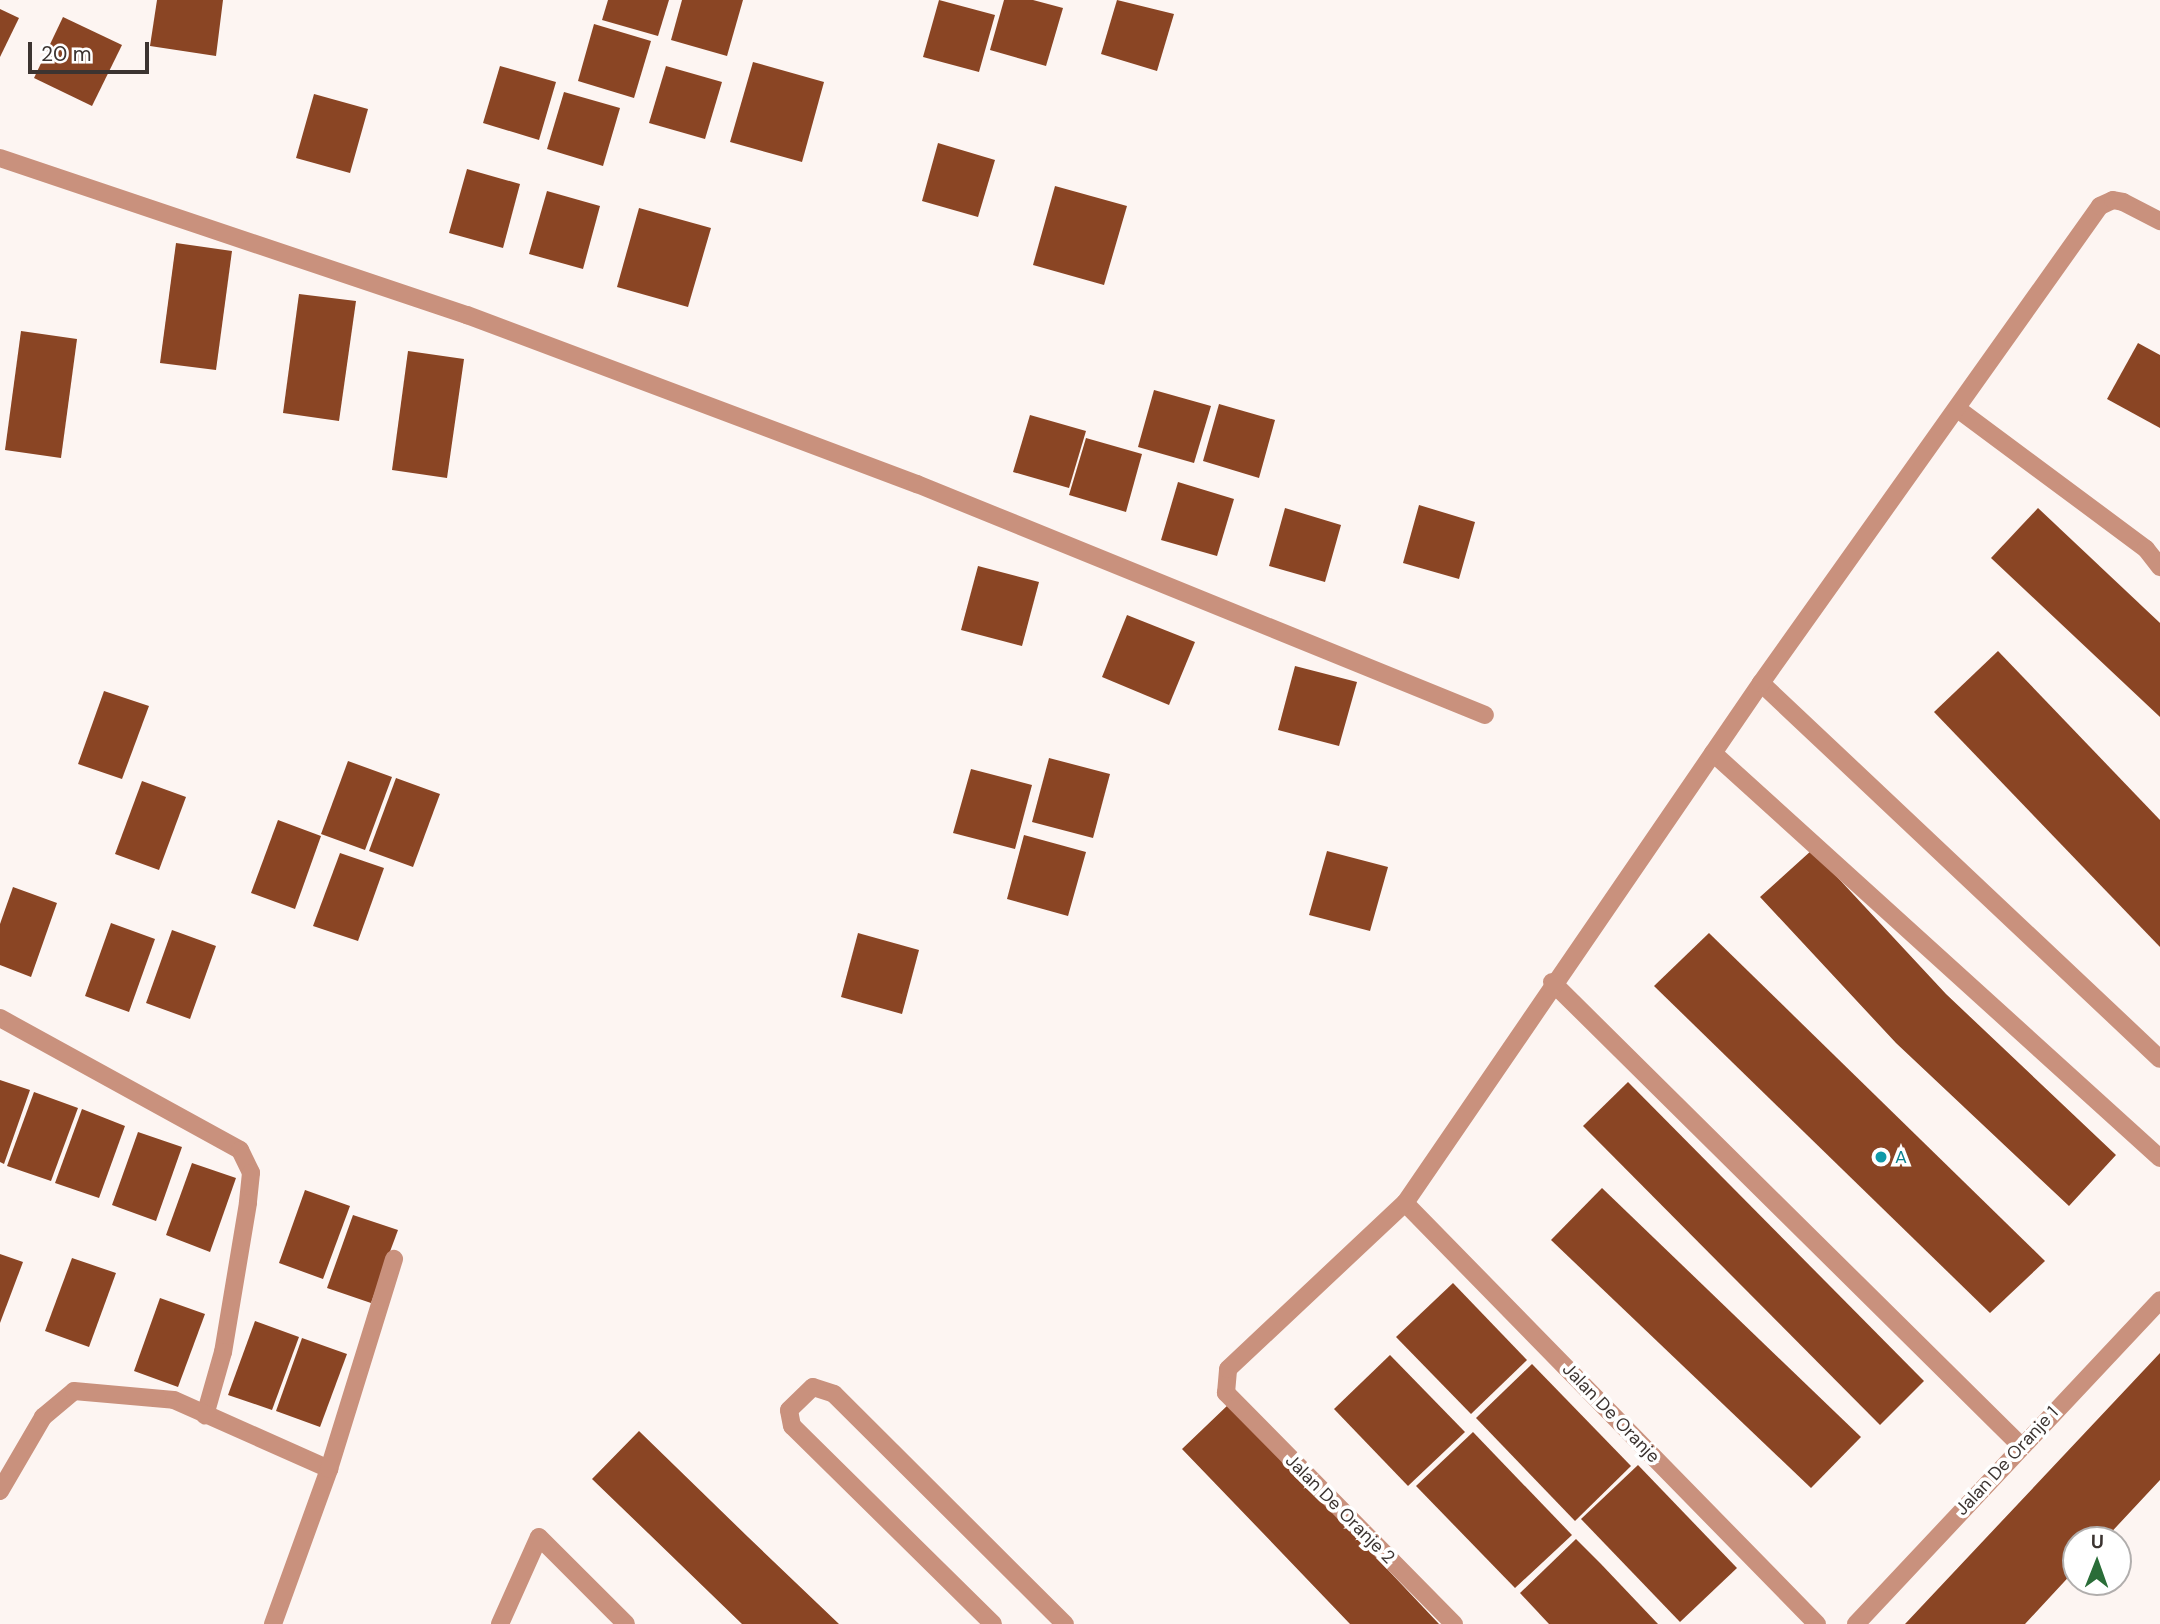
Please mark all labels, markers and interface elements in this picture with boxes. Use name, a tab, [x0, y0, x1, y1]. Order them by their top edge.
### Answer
scale bar	[32, 28, 152, 72]
text: 20 m	[41, 40, 92, 68]
place label: A	[1895, 1146, 1907, 1168]
marker: A	[1873, 1149, 1889, 1165]
street label: Jalan De Oranje	[1558, 1359, 1664, 1467]
street label: Jalan De Oranje 1	[1951, 1402, 2063, 1520]
street label: Jalan De Oranje 2	[1281, 1450, 1399, 1568]
north arrow	[2062, 1526, 2132, 1596]
text: U	[2091, 1529, 2104, 1554]

